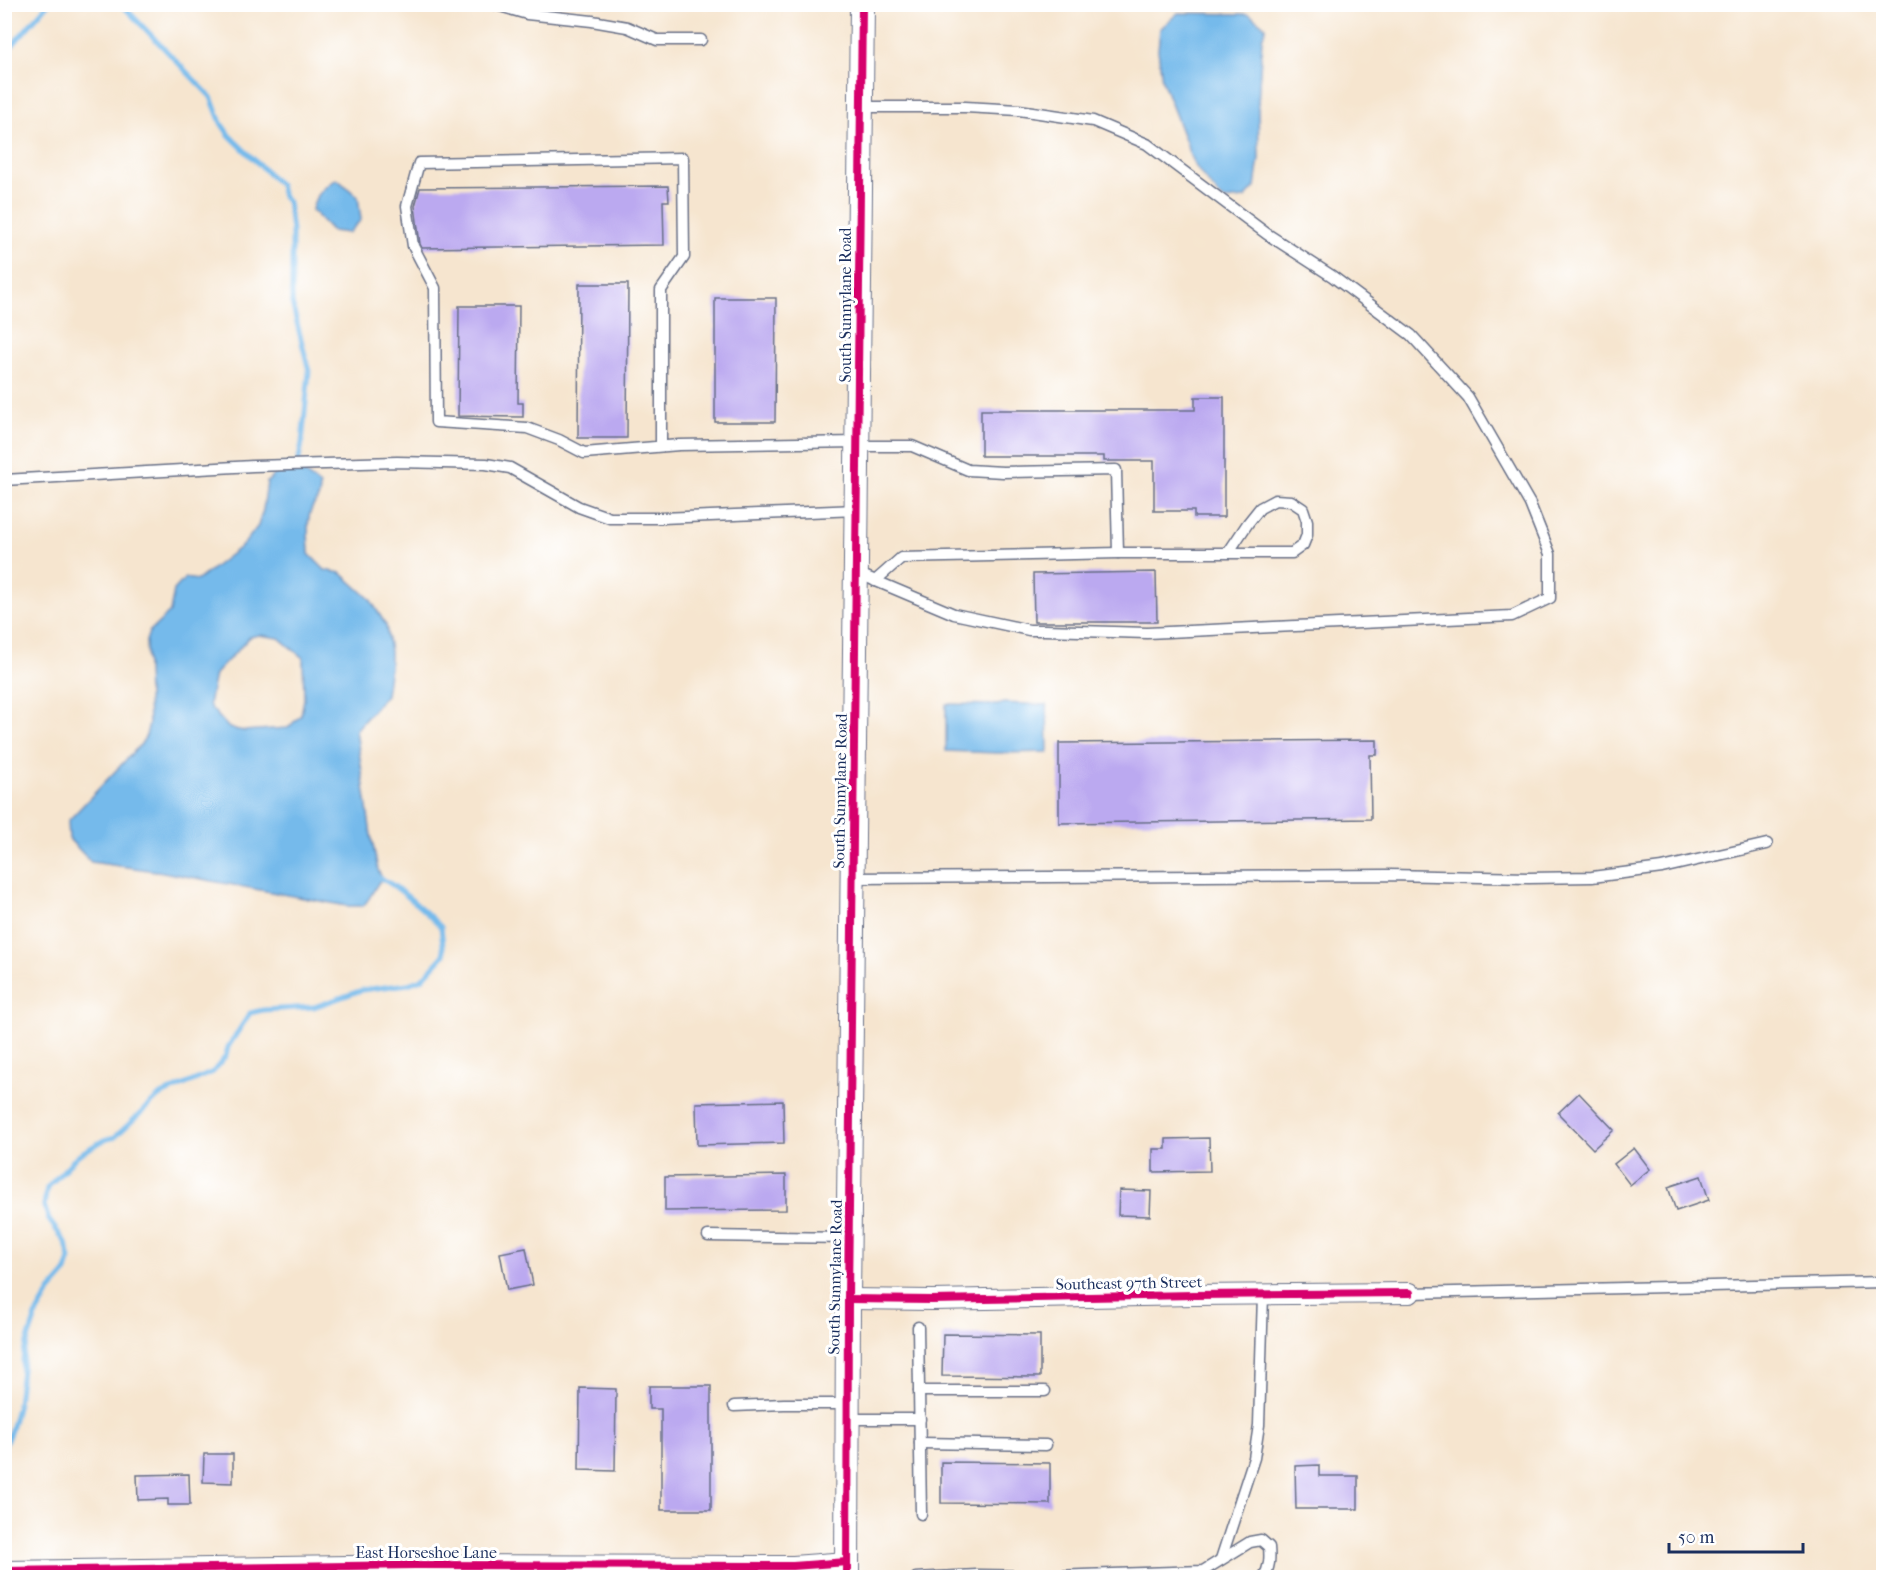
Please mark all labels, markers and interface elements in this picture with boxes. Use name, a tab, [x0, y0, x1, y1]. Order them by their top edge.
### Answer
street label: South Sunnylane Road	[836, 227, 855, 383]
street label: South Sunnylane Road	[829, 713, 851, 869]
street label: South Sunnylane Road	[824, 1199, 846, 1355]
street label: Southeast 97th Street	[1056, 1272, 1203, 1294]
scale bar	[1669, 1516, 1802, 1554]
text: 50 m	[1678, 1527, 1715, 1548]
street label: East Horseshoe Lane	[355, 1543, 497, 1562]

